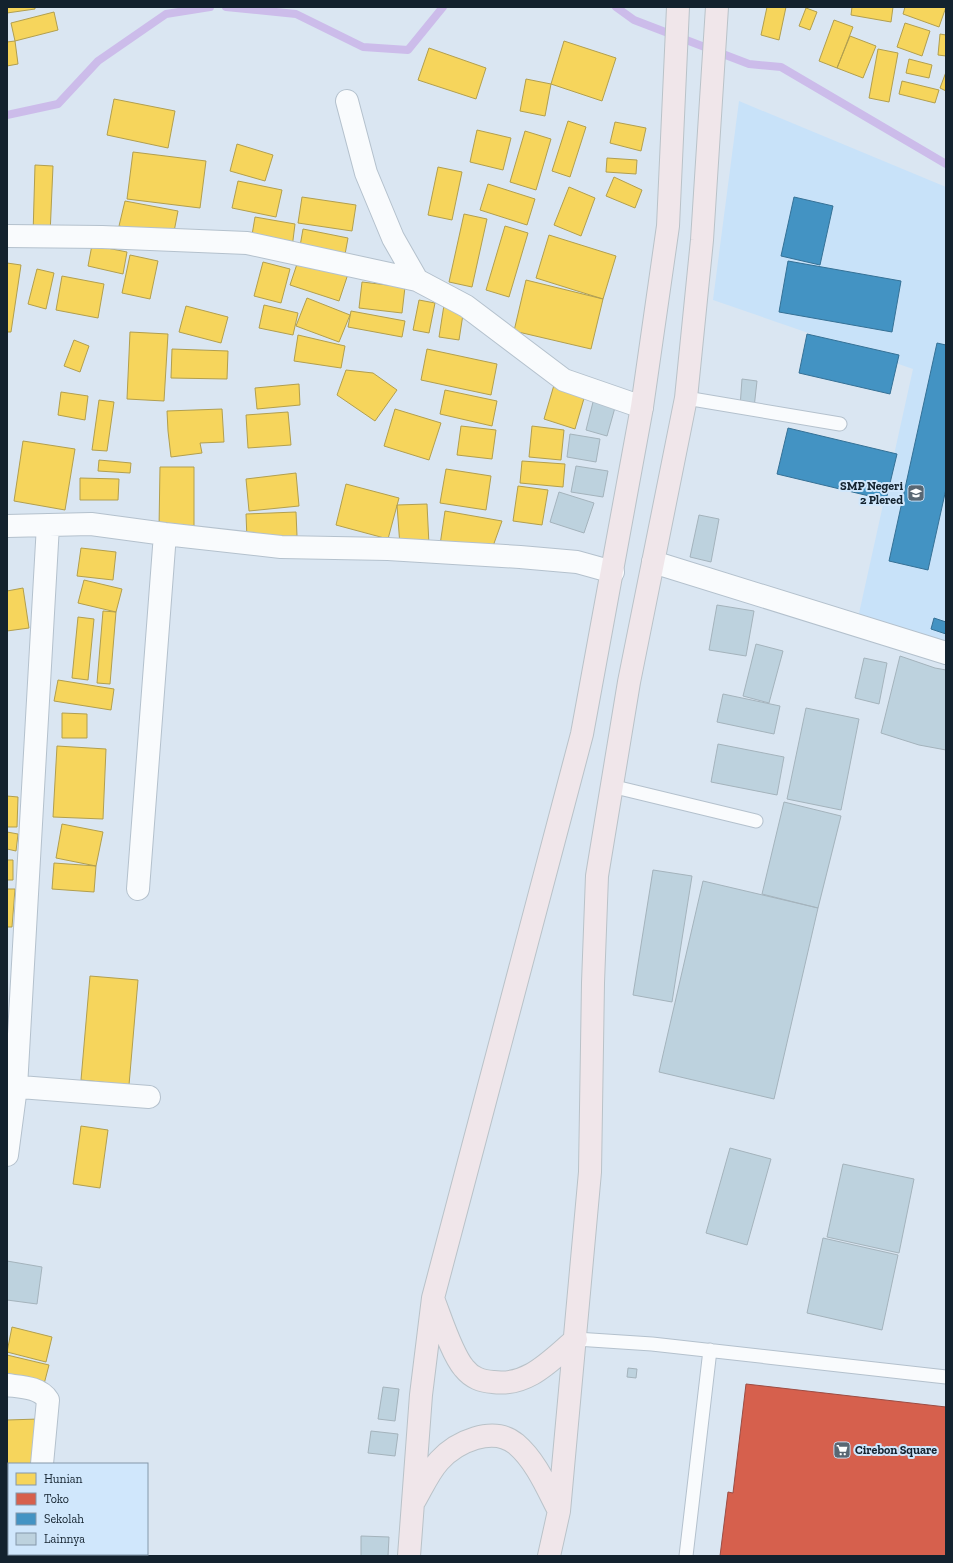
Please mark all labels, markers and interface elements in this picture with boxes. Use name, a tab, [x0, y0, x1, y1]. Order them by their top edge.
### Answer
place label: SMP Negeri 2 Plered	[840, 479, 903, 507]
school or university icon: SMP Negeri 2 Plered	[906, 483, 926, 503]
supermarket icon: Cirebon Square	[832, 1440, 852, 1460]
place label: Cirebon Square	[855, 1443, 937, 1457]
legend	[8, 1463, 148, 1555]
text: Hunian	[44, 1472, 83, 1486]
text: Toko	[44, 1492, 69, 1506]
text: Sekolah	[44, 1512, 84, 1526]
text: Lainnya	[44, 1532, 85, 1546]

